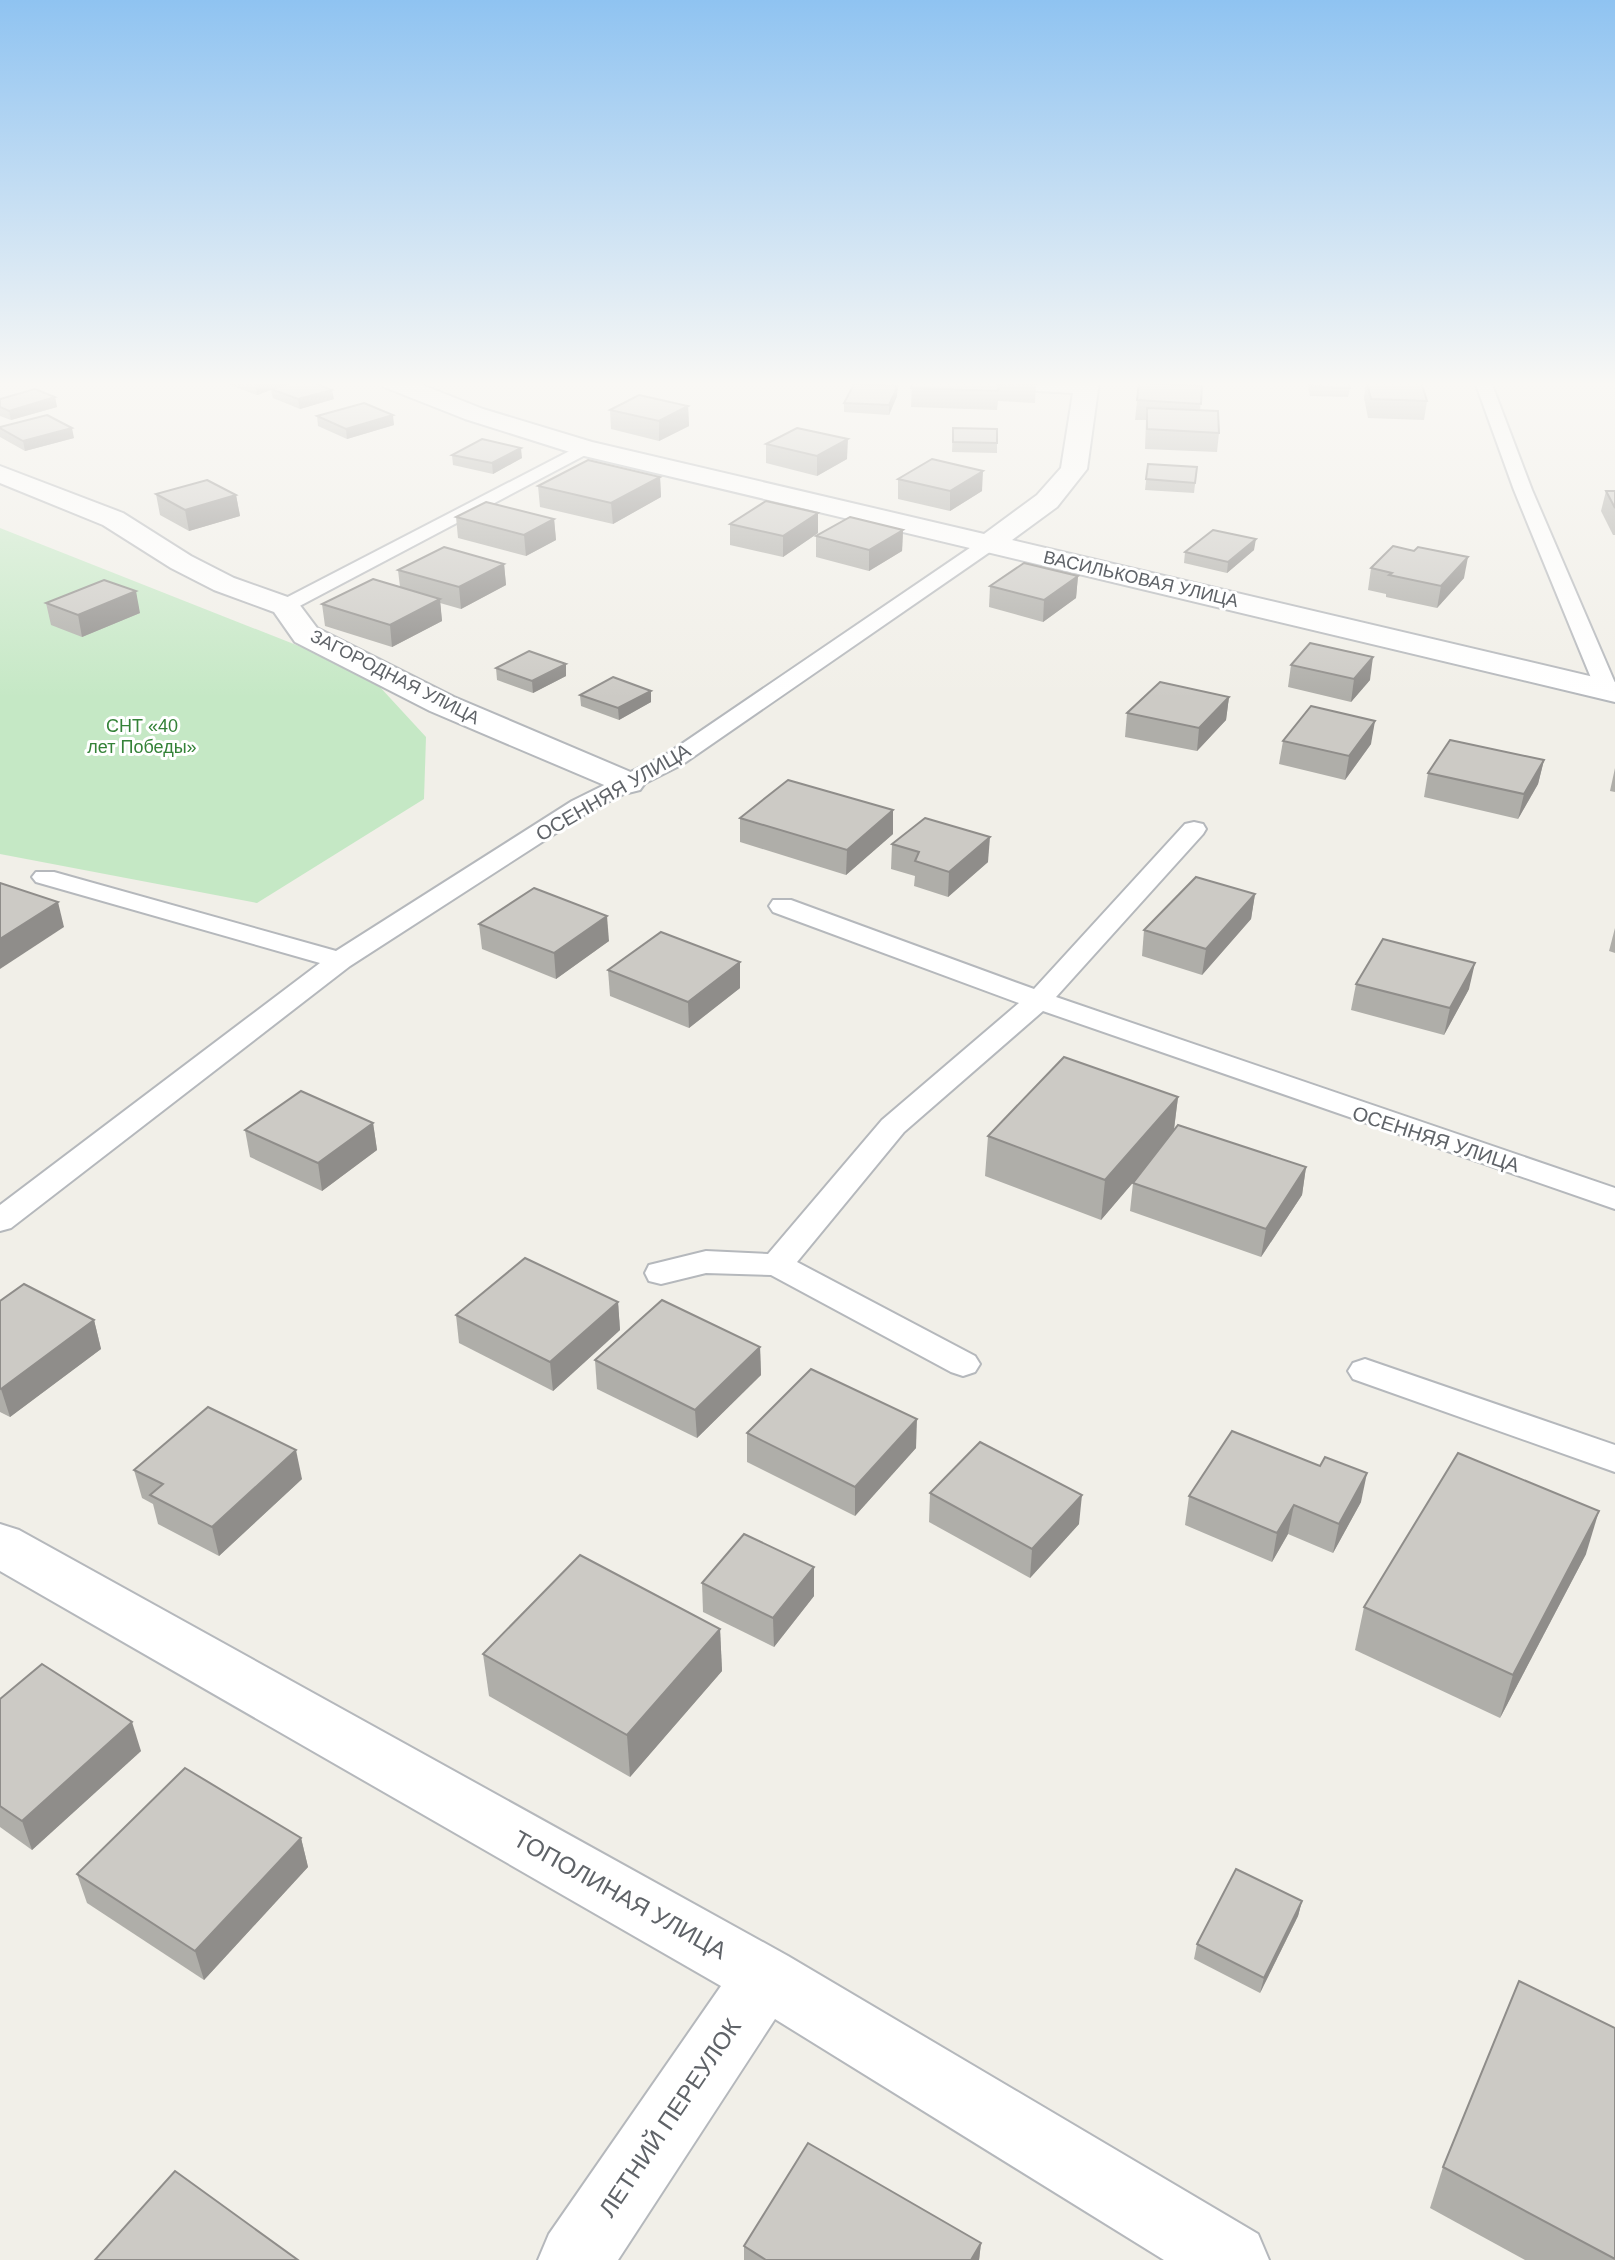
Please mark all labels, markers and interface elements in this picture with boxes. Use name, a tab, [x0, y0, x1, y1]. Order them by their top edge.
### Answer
street label: ВАСИЛЬКОВАЯ УЛИЦА	[1042, 547, 1240, 611]
street label: ЗАГОРОДНАЯ УЛИЦА	[307, 626, 483, 728]
park label: СНТ «40 лет Победы»	[87, 716, 197, 757]
street label: ОСЕННЯЯ УЛИЦА	[532, 739, 695, 845]
street label: ОСЕННЯЯ УЛИЦА	[1350, 1102, 1523, 1177]
street label: ТОПОЛИНАЯ УЛИЦА	[509, 1825, 732, 1964]
street label: ЛЕТНИЙ ПЕРЕУЛОК	[593, 2014, 746, 2222]

